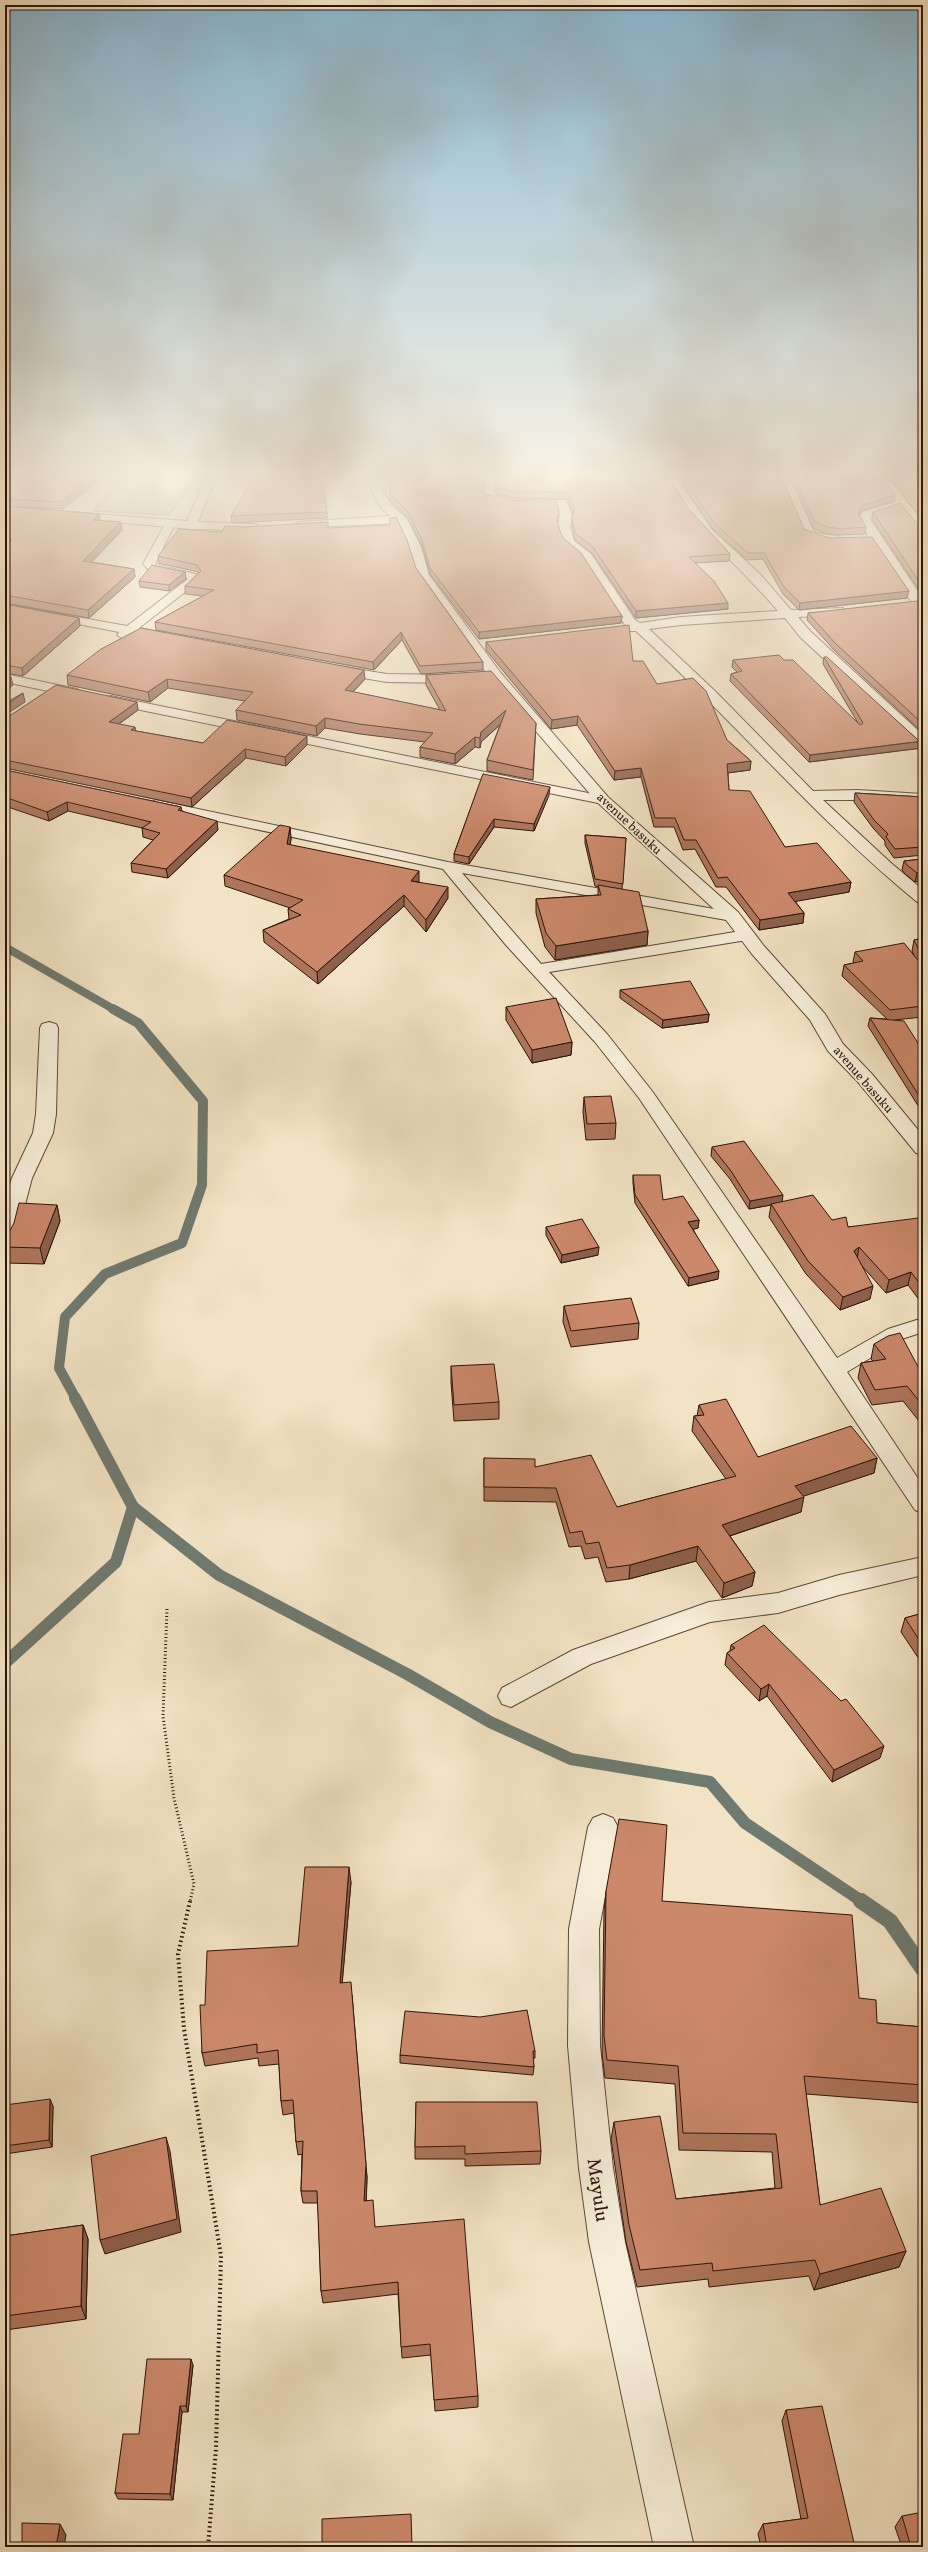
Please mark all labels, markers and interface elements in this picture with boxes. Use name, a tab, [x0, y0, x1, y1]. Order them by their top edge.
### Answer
street label: avenue basuku	[592, 789, 665, 860]
street label: avenue basuku	[828, 1043, 897, 1118]
street label: Mayulu	[580, 2157, 614, 2224]

